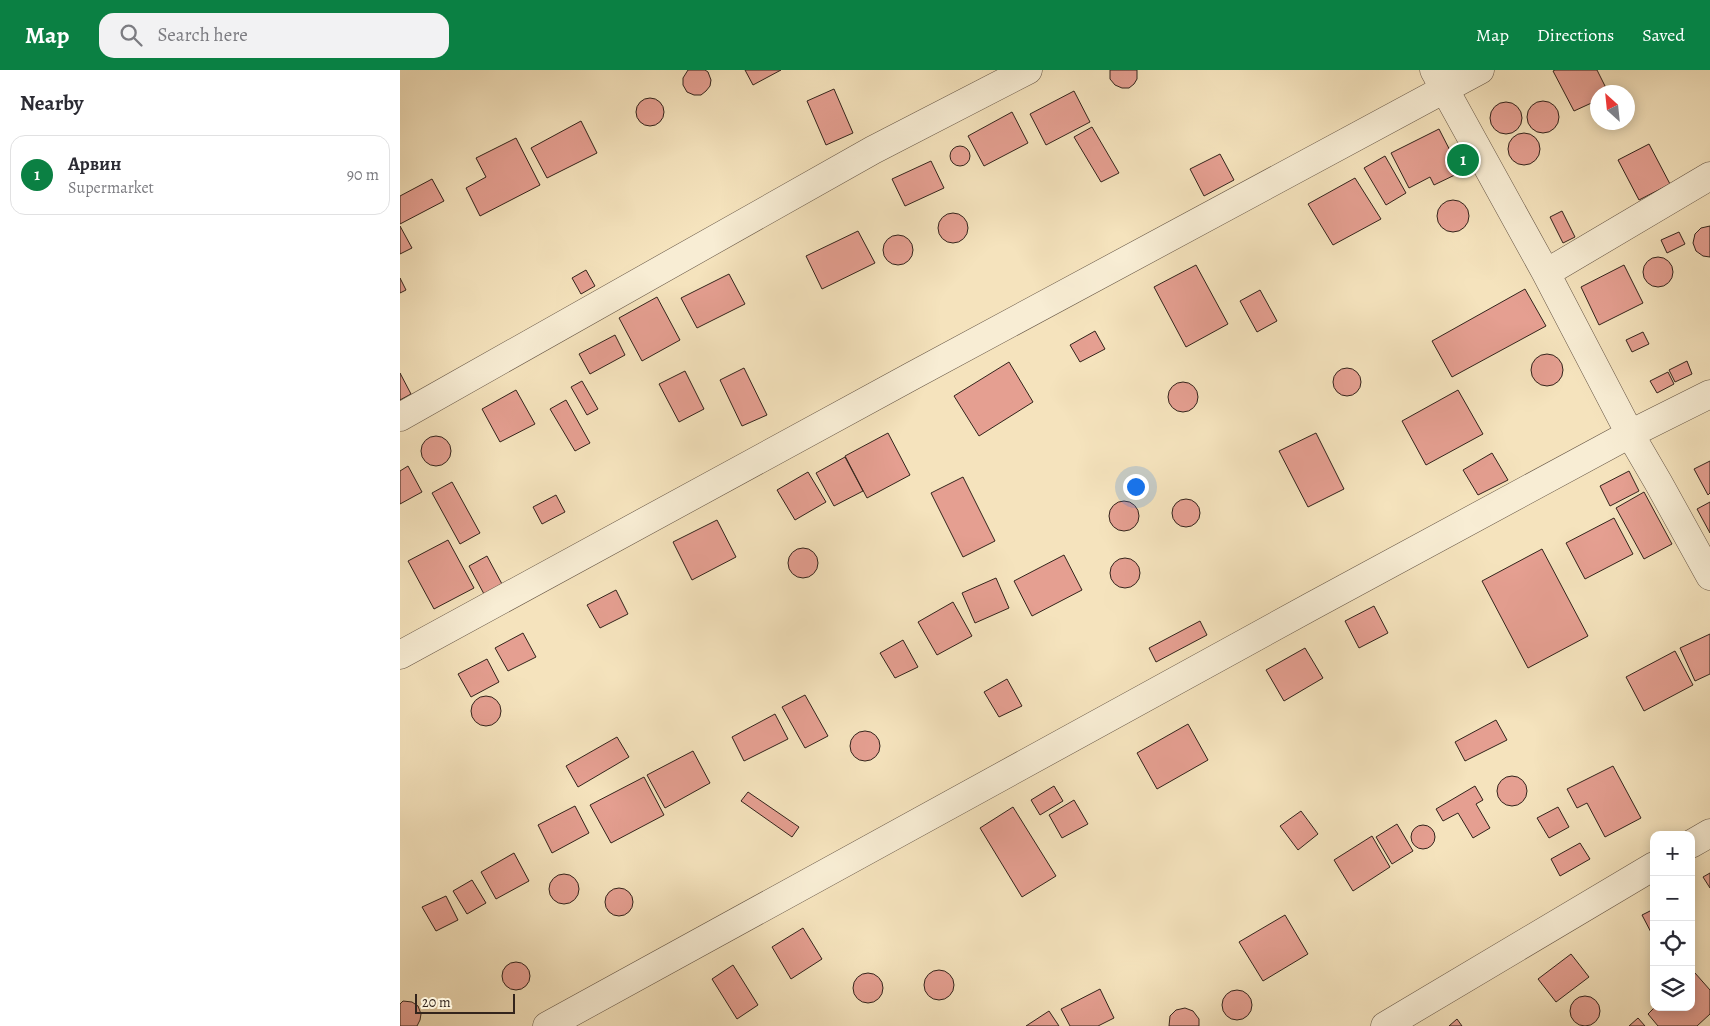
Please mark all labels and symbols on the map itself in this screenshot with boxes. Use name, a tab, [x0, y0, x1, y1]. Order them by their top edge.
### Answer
north arrow	[1590, 85, 1635, 130]
pin: 1	[1447, 141, 1479, 179]
your location	[1123, 474, 1149, 500]
scale bar	[415, 991, 515, 1014]

